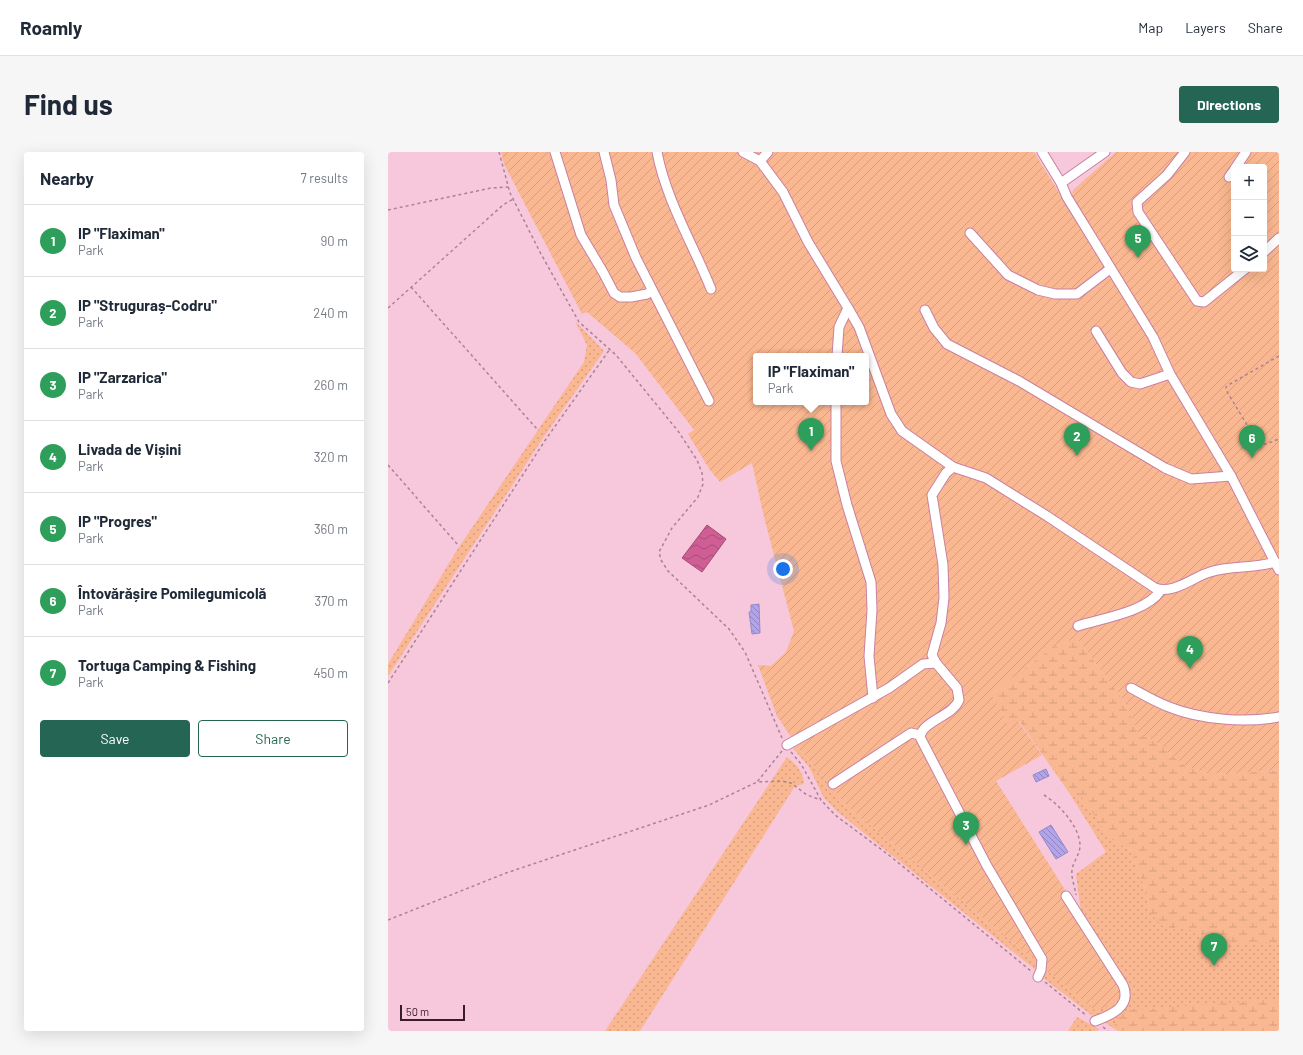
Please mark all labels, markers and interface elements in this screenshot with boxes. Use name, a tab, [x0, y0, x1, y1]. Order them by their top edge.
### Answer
text: Roamly	[20, 16, 82, 39]
text: Map	[1138, 19, 1163, 36]
text: Layers	[1185, 19, 1226, 36]
text: Share	[1248, 19, 1283, 36]
button: Directions	[1179, 86, 1279, 123]
text: Find us	[24, 87, 113, 121]
map controls	[1231, 164, 1267, 272]
button: +	[1231, 164, 1267, 200]
text: Nearby	[40, 168, 94, 188]
text: 7 results	[301, 170, 348, 186]
button: −	[1231, 200, 1267, 236]
text: IP "Flaximan"	[78, 224, 165, 242]
pin: 5	[1125, 225, 1151, 258]
text: 1	[51, 233, 55, 249]
text: 90 m	[321, 233, 348, 249]
button: layers	[1231, 236, 1267, 272]
text: Park	[78, 242, 104, 258]
text: IP "Struguraș-Codru"	[78, 296, 217, 314]
text: 2	[49, 305, 57, 321]
text: 240 m	[313, 305, 348, 321]
text: Park	[78, 314, 104, 330]
popup	[753, 353, 869, 405]
text: IP "Flaximan"	[768, 362, 854, 380]
text: IP "Zarzarica"	[78, 368, 167, 386]
text: 3	[49, 377, 57, 393]
text: 260 m	[314, 377, 348, 393]
text: Park	[768, 380, 793, 396]
text: Park	[78, 386, 104, 402]
pin: 1	[798, 418, 824, 451]
pin: 2	[1064, 423, 1090, 456]
pin: 6	[1239, 425, 1265, 458]
text: Livada de Vișini	[78, 440, 181, 458]
text: 4	[49, 449, 57, 465]
text: 320 m	[314, 449, 348, 465]
text: Park	[78, 458, 104, 474]
text: IP "Progres"	[78, 512, 157, 530]
text: 5	[49, 521, 57, 537]
text: 360 m	[314, 521, 348, 537]
text: Park	[78, 530, 104, 546]
your location	[773, 559, 793, 579]
text: Întovărășire Pomilegumicolă	[78, 584, 267, 602]
text: 6	[50, 593, 56, 609]
text: 370 m	[314, 593, 348, 609]
text: Park	[78, 602, 104, 618]
pin: 4	[1177, 636, 1203, 669]
text: Tortuga Camping & Fishing	[78, 656, 256, 674]
text: 7	[50, 665, 56, 681]
text: 450 m	[313, 665, 348, 681]
text: Park	[78, 674, 104, 690]
button: Save	[40, 720, 190, 757]
button: Share	[198, 720, 348, 757]
pin: 3	[953, 812, 979, 845]
pin: 7	[1201, 933, 1227, 966]
scale bar	[400, 1003, 465, 1022]
text: 50 m	[406, 1005, 429, 1018]

